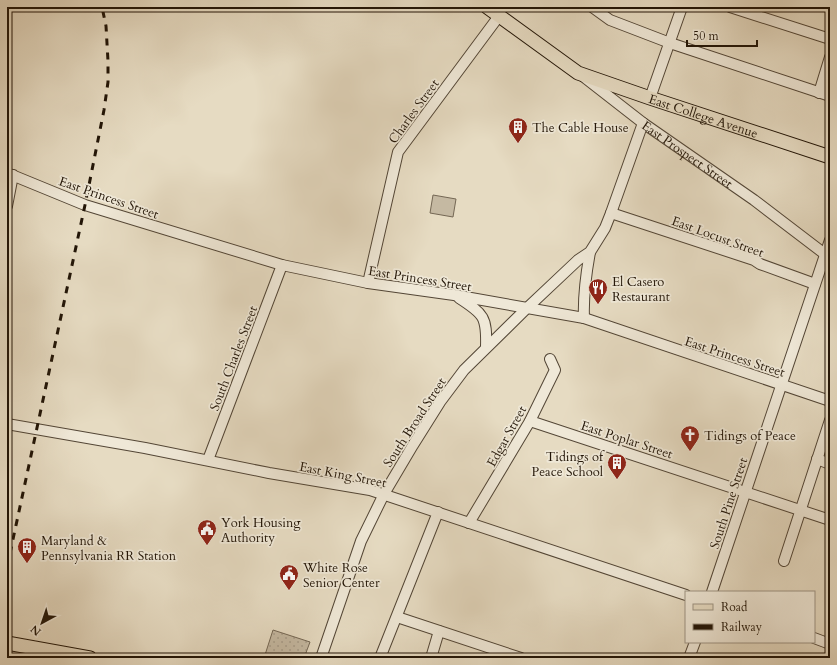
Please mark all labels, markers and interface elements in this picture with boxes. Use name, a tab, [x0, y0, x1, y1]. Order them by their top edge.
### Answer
scale bar	[687, 22, 757, 48]
text: 50 m	[693, 28, 720, 44]
street label: Charles Street	[384, 76, 443, 148]
street label: East College Avenue	[646, 90, 760, 143]
building icon: The Cable House	[507, 116, 529, 144]
street label: East Prospect Street	[638, 117, 736, 193]
place label: The Cable House	[532, 119, 629, 137]
street label: East Princess Street	[56, 172, 161, 223]
street label: East Locust Street	[669, 212, 766, 262]
street label: East Princess Street	[367, 262, 473, 296]
place label: El Casero Restaurant	[612, 273, 670, 306]
restaurant icon: El Casero Restaurant	[587, 277, 609, 305]
street label: South Charles Street	[206, 303, 262, 413]
street label: East Princess Street	[682, 332, 787, 382]
street label: South Broad Street	[379, 374, 451, 471]
street label: Edgar Street	[483, 403, 531, 470]
street label: East Poplar Street	[578, 417, 675, 463]
church icon: Tidings of Peace	[679, 424, 701, 452]
place label: Tidings of Peace	[704, 427, 796, 445]
place label: Tidings of Peace School	[532, 448, 605, 481]
building icon: Tidings of Peace School	[606, 452, 628, 480]
street label: South Pine Street	[706, 455, 752, 551]
street label: East King Street	[298, 458, 388, 492]
place label: York Housing Authority	[221, 514, 301, 547]
public building icon: York Housing Authority	[196, 518, 218, 546]
place label: Maryland & Pennsylvania RR Station	[41, 532, 177, 565]
building icon: Maryland & Pennsylvania RR Station	[16, 536, 38, 564]
place label: White Rose Senior Center	[302, 559, 380, 592]
public building icon: White Rose Senior Center	[278, 563, 300, 591]
legend	[685, 591, 815, 643]
text: Road	[721, 599, 748, 615]
north arrow	[22, 603, 62, 643]
text: Railway	[721, 619, 763, 635]
text: N	[27, 621, 44, 639]

